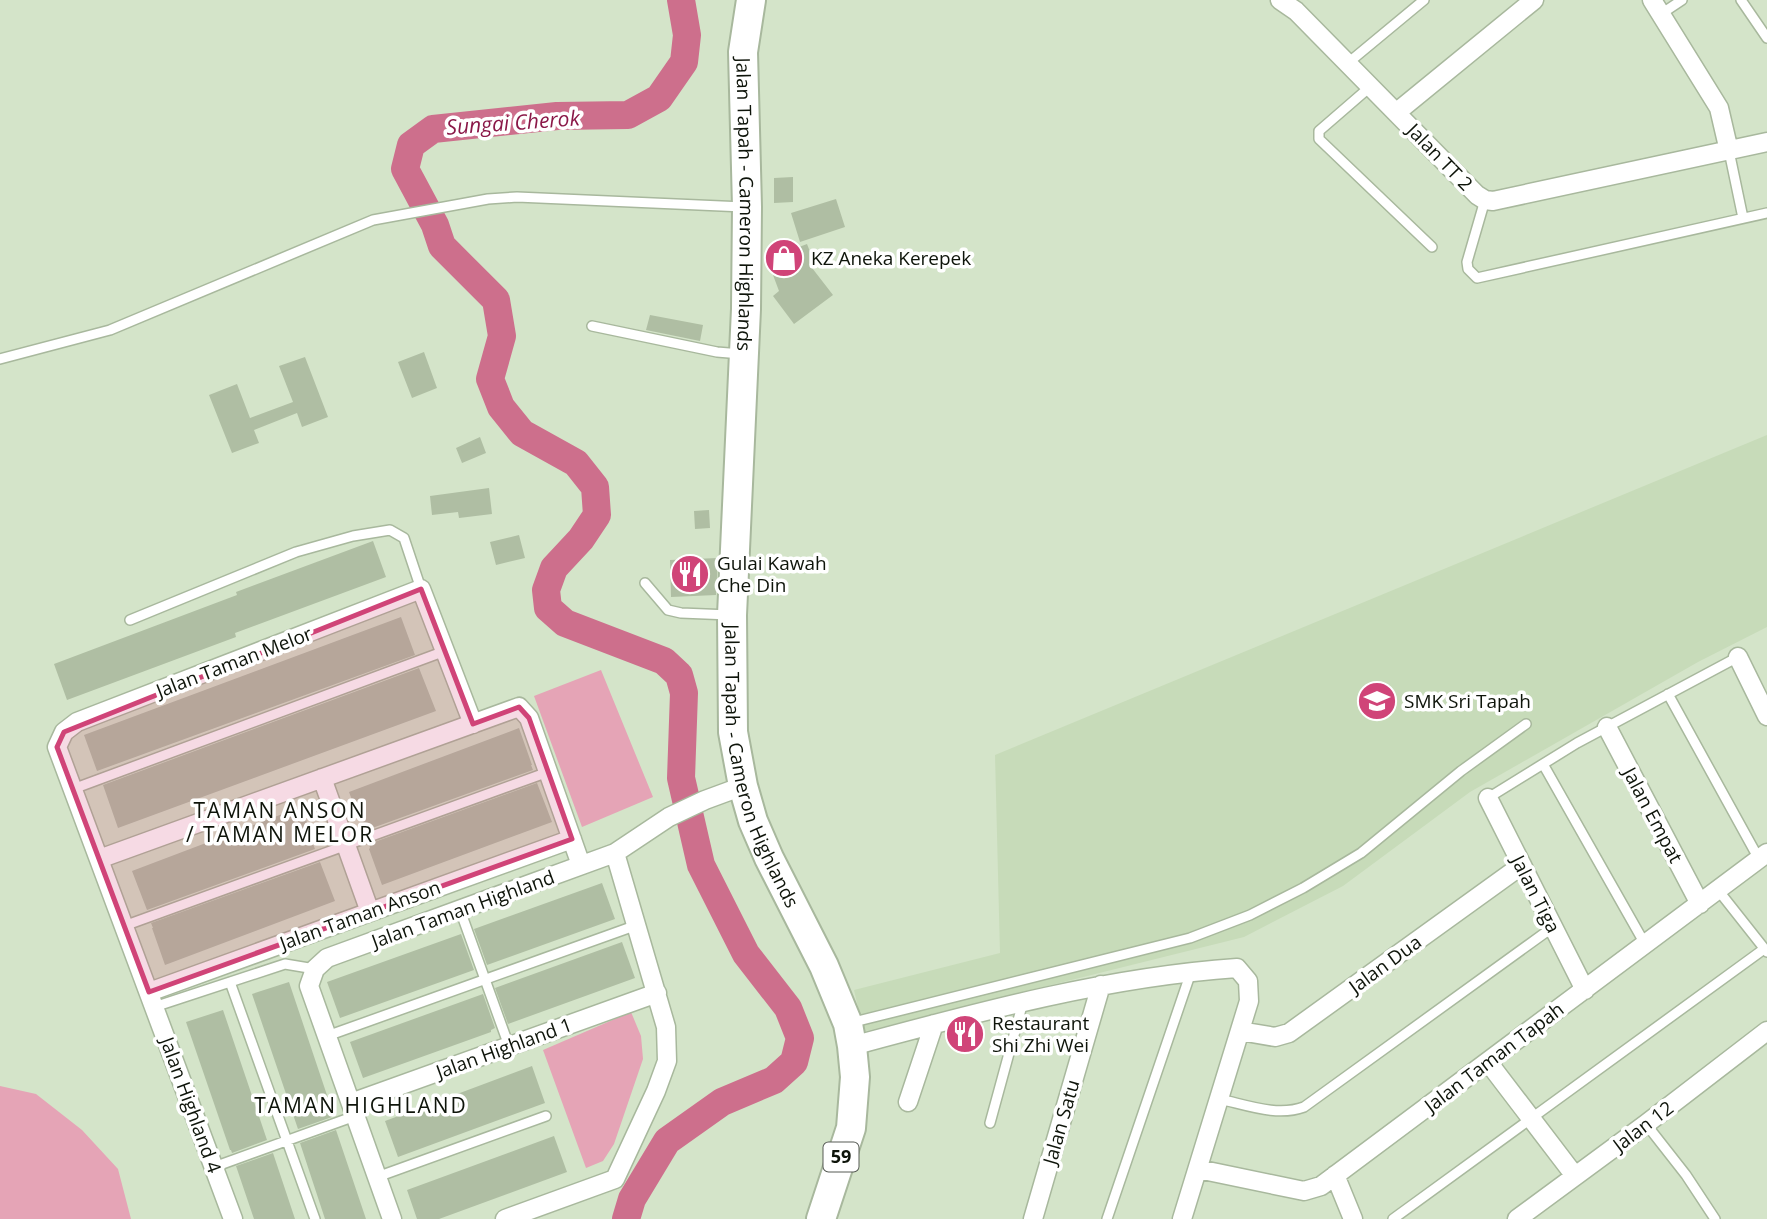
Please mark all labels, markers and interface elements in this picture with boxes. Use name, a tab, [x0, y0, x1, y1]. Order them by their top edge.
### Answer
street label: Jalan Tapah - Cameron Highlands	[730, 55, 760, 352]
water label: Sungai Cherok	[445, 103, 581, 141]
street label: Jalan TT 2	[1400, 116, 1479, 196]
shop icon: KZ Aneka Kerepek	[763, 237, 805, 279]
place label: KZ Aneka Kerepek	[811, 245, 971, 271]
place label: Gulai Kawah Che Din	[717, 550, 827, 598]
restaurant icon: Gulai Kawah Che Din	[669, 553, 711, 595]
street label: Jalan Taman Melor	[150, 620, 316, 704]
street label: Jalan Tapah - Cameron Highlands	[719, 622, 805, 912]
school or university icon: SMK Sri Tapah	[1356, 680, 1398, 722]
place label: SMK Sri Tapah	[1404, 688, 1531, 714]
street label: Jalan Empat	[1616, 761, 1689, 868]
district label: TAMAN ANSON / TAMAN MELOR	[186, 796, 374, 848]
street label: Jalan Tiga	[1504, 849, 1567, 937]
street label: Jalan Taman Highland	[366, 864, 558, 955]
street label: Jalan Taman Anson	[274, 874, 444, 957]
street label: Jalan Dua	[1342, 929, 1426, 1000]
street label: Jalan Taman Tapah	[1417, 996, 1569, 1119]
place label: Restaurant Shi Zhi Wei	[992, 1010, 1089, 1058]
street label: Jalan Highland 1	[431, 1011, 576, 1085]
restaurant icon: Restaurant Shi Zhi Wei	[944, 1013, 986, 1055]
street label: Jalan Highland 4	[154, 1032, 228, 1177]
street label: Jalan Satu	[1036, 1077, 1085, 1169]
district label: TAMAN HIGHLAND	[254, 1091, 468, 1119]
street label: Jalan 12	[1606, 1095, 1679, 1158]
road number: 59	[824, 1142, 858, 1172]

